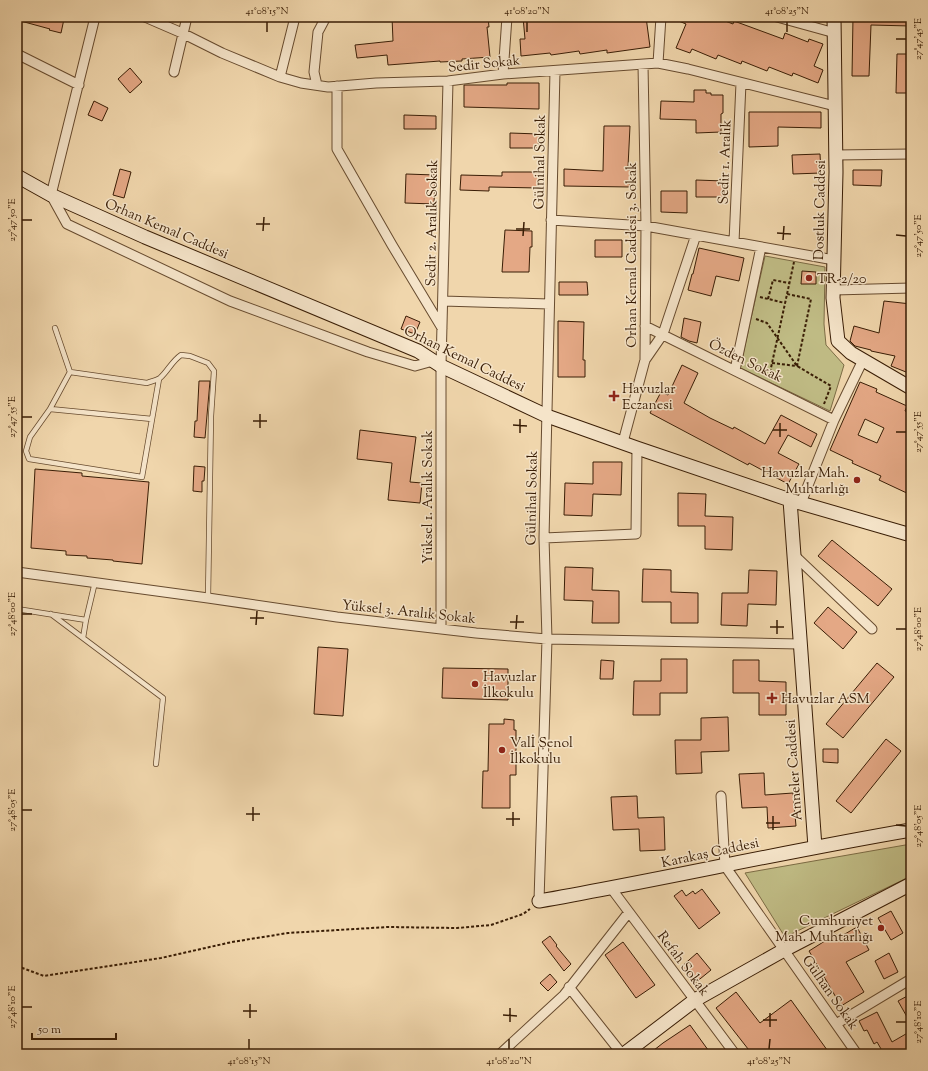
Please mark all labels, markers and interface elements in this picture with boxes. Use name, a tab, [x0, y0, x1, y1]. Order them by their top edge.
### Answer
text: 41°08'15"N	[246, 4, 288, 19]
text: 41°08'20"N	[504, 4, 550, 19]
text: 41°08'25"N	[765, 4, 809, 19]
text: 27°47'45"E	[911, 18, 926, 60]
street label: Sedir Sokak	[447, 51, 522, 79]
street label: Gülnihal Sokak	[530, 114, 552, 210]
street label: Sedir 1. Aralık	[715, 119, 737, 205]
street label: Sedir 2. Aralık Sokak	[422, 159, 444, 287]
street label: Dostluk Caddesi	[810, 160, 832, 260]
street label: Orhan Kemal Caddesi 3. Sokak	[623, 162, 643, 348]
street label: Orhan Kemal Caddesi	[101, 195, 231, 265]
text: 27°47'50"E	[5, 198, 20, 242]
text: 27°47'50"E	[911, 214, 926, 258]
place label: TR-2/20	[817, 270, 866, 290]
marker: TR-2/20	[804, 273, 814, 283]
street label: Orhan Kemal Caddesi	[400, 322, 528, 398]
street label: Özden Sokak	[705, 334, 786, 389]
place label: Havuzlar Eczanesi	[622, 380, 676, 416]
marker: Havuzlar Eczanesi	[609, 391, 619, 401]
text: 27°47'55"E	[5, 396, 20, 438]
text: 27°47'55"E	[911, 411, 926, 453]
street label: Yüksel 1. Aralık Sokak	[419, 430, 439, 564]
street label: Gülnihal Sokak	[522, 450, 544, 546]
place label: Havuzlar Mah. Muhtarlığı	[762, 464, 849, 500]
marker: Havuzlar Mah. Muhtarlığı	[852, 475, 862, 485]
text: 27°48'00"E	[5, 592, 20, 636]
street label: Yüksel 3. Aralık Sokak	[341, 596, 477, 630]
text: 27°48'00"E	[911, 607, 926, 651]
place label: Havuzlar İlkokulu	[483, 668, 537, 704]
marker: Havuzlar İlkokulu	[470, 679, 480, 689]
place label: Havuzlar ASM	[781, 690, 870, 710]
marker: Havuzlar ASM	[766, 692, 778, 704]
street label: Anneler Caddesi	[781, 718, 809, 821]
place label: Valİ Şenol İlkokulu	[510, 734, 573, 770]
marker: Valİ Şenol İlkokulu	[497, 745, 507, 755]
text: 27°48'05"E	[5, 789, 20, 831]
text: 27°48'05"E	[911, 805, 926, 847]
street label: Karakaş Caddesi	[660, 834, 761, 874]
place label: Cumhuriyet Mah. Muhtarlığı	[775, 912, 873, 948]
marker: Cumhuriyet Mah. Muhtarlığı	[876, 923, 886, 933]
street label: Refah Sokak	[651, 928, 714, 1001]
street label: Gülhan Sokak	[796, 952, 863, 1035]
text: 27°48'10"E	[5, 986, 20, 1028]
text: 27°48'10"E	[911, 1001, 926, 1043]
scale bar	[32, 1015, 116, 1041]
text: 50 m	[37, 1021, 61, 1039]
text: 41°08'15"N	[228, 1054, 270, 1069]
text: 41°08'20"N	[486, 1054, 532, 1069]
text: 41°08'25"N	[747, 1054, 791, 1069]

